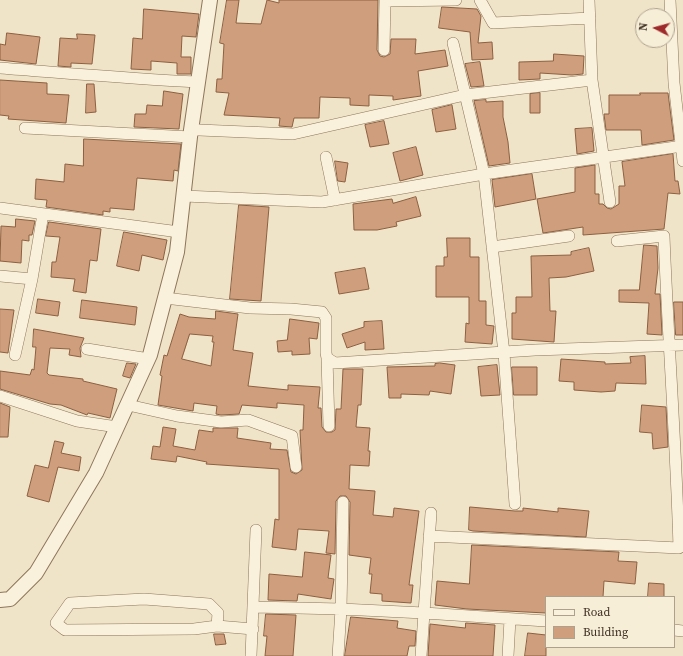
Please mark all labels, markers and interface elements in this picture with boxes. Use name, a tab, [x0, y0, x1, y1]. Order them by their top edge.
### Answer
north arrow	[635, 8, 675, 48]
text: N	[636, 22, 651, 32]
legend	[545, 596, 675, 648]
text: Road	[583, 604, 610, 620]
text: Building	[583, 624, 628, 640]

